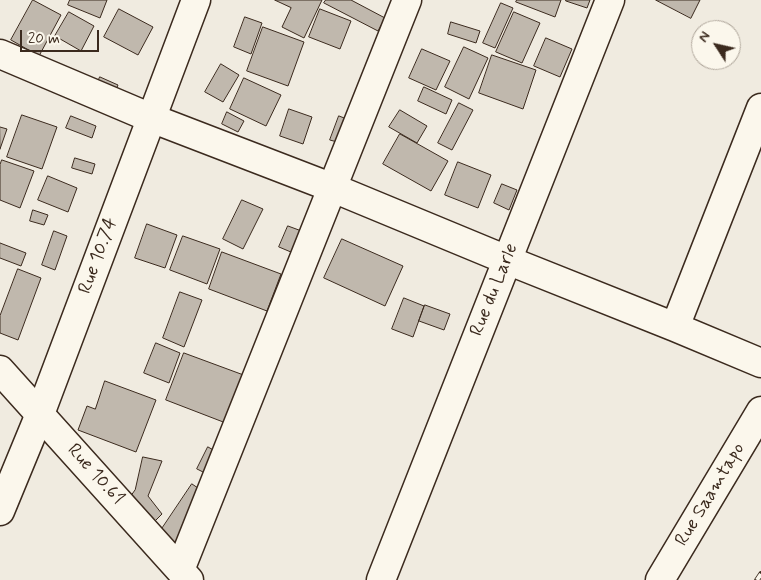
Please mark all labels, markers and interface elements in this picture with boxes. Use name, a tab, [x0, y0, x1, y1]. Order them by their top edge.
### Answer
scale bar	[22, 20, 101, 52]
north arrow	[691, 20, 741, 70]
text: N	[694, 28, 715, 46]
text: 20 m	[28, 29, 60, 49]
street label: Rue 10.74	[75, 215, 123, 297]
street label: Rue du Larle	[466, 240, 524, 340]
street label: Rue Saamtapo	[671, 439, 751, 551]
street label: Rue 10.61	[62, 440, 128, 510]

